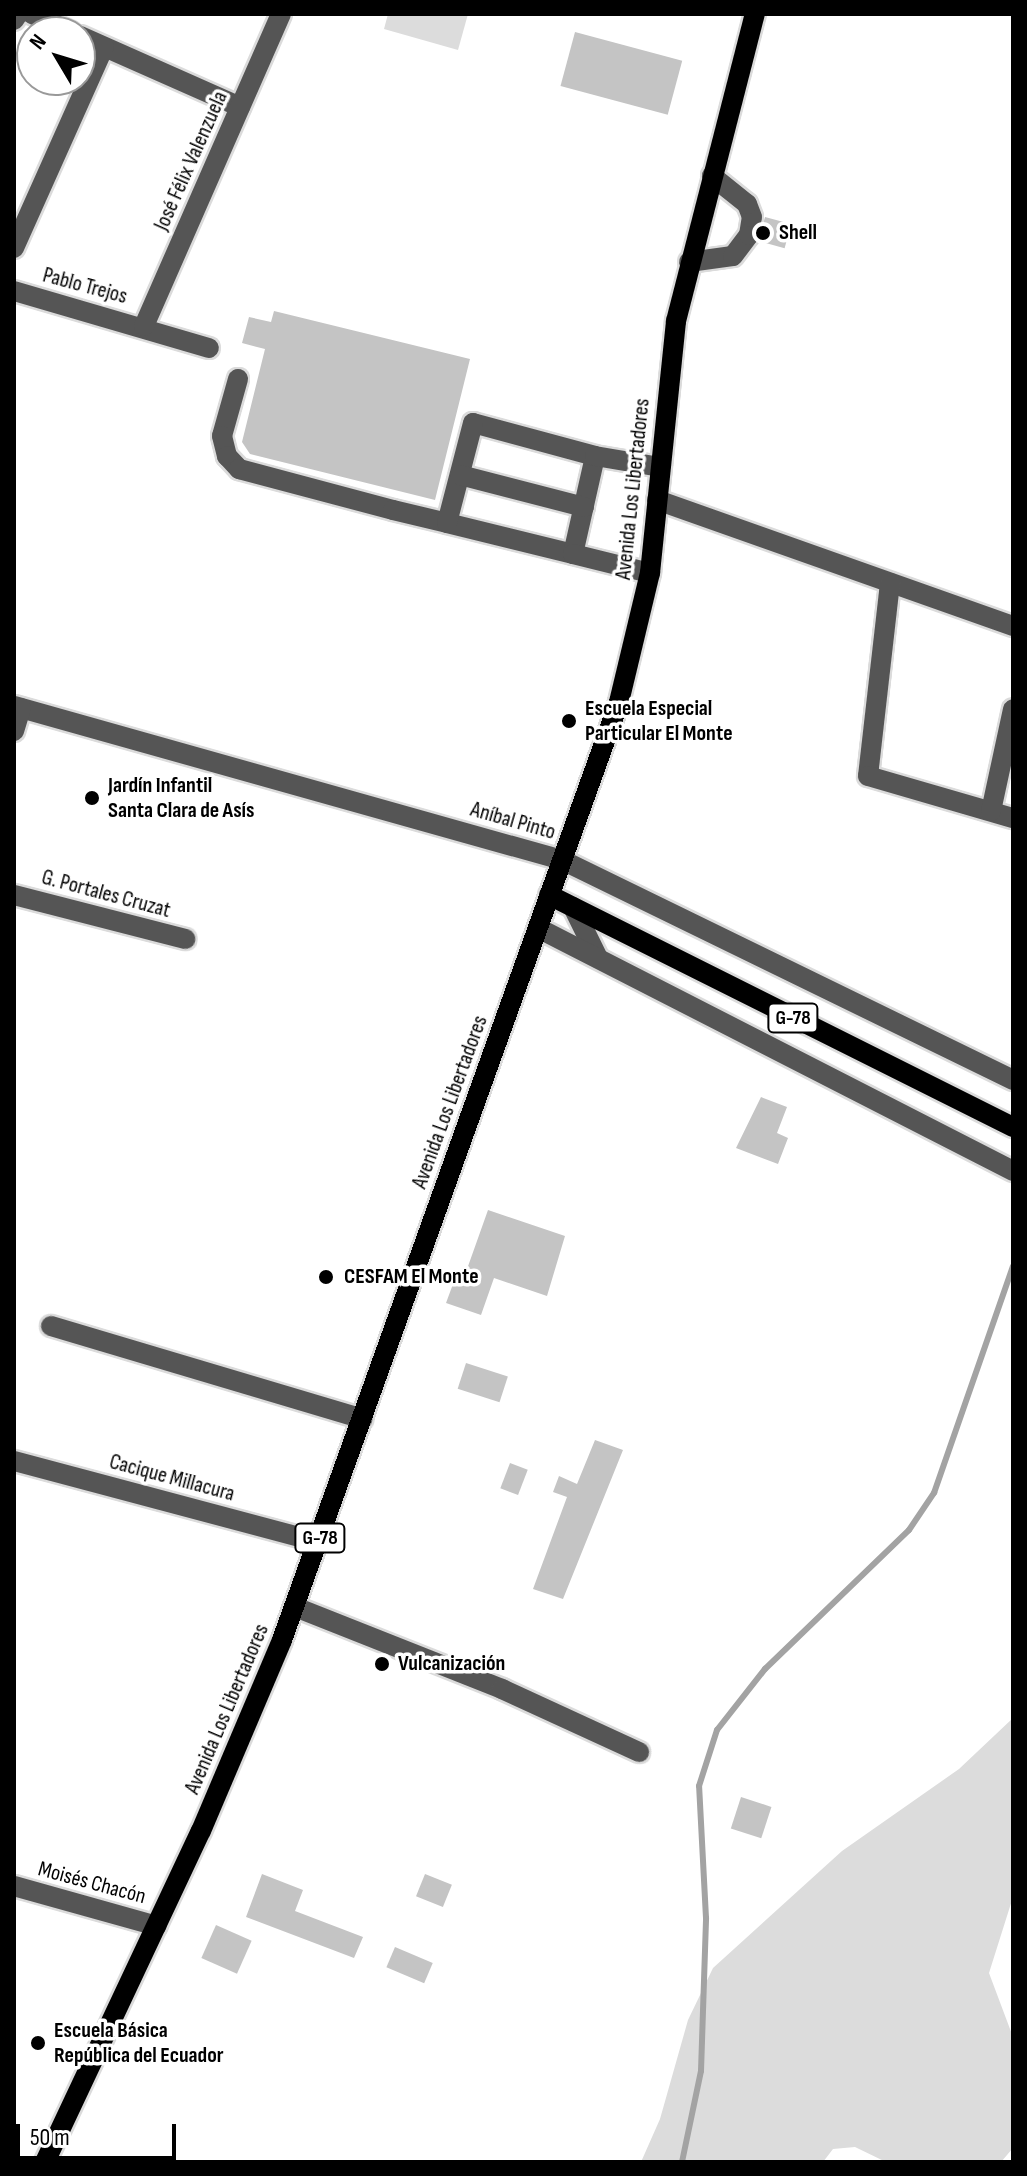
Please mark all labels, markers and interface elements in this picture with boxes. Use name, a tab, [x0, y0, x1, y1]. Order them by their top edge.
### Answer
north arrow	[16, 16, 96, 96]
text: N	[24, 29, 53, 55]
street label: José Félix Valenzuela	[148, 87, 234, 235]
place label: Shell	[779, 220, 817, 246]
marker: Shell	[754, 224, 772, 242]
street label: Pablo Trejos	[40, 262, 130, 310]
street label: Avenida Los Libertadores	[610, 397, 656, 581]
place label: Escuela Especial Particular El Monte	[585, 695, 733, 746]
marker: Escuela Especial Particular El Monte	[560, 712, 578, 730]
place label: Jardín Infantil Santa Clara de Asís	[108, 772, 255, 824]
marker: Jardín Infantil Santa Clara de Asís	[83, 789, 101, 807]
street label: Aníbal Pinto	[467, 796, 559, 846]
street label: G. Portales Cruzat	[39, 864, 173, 924]
road number: G-78	[767, 1002, 819, 1034]
street label: Avenida Los Libertadores	[406, 1012, 494, 1192]
place label: CESFAM El Monte	[344, 1264, 479, 1290]
marker: CESFAM El Monte	[315, 1266, 337, 1288]
street label: Cacique Millacura	[106, 1449, 238, 1507]
road number: G-78	[294, 1522, 346, 1554]
street label: Avenida Los Libertadores	[179, 1620, 275, 1798]
place label: Vulcanización	[398, 1651, 505, 1677]
marker: Vulcanización	[373, 1655, 391, 1673]
street label: Moisés Chacón	[35, 1856, 149, 1910]
place label: Escuela Básica República del Ecuador	[54, 2017, 224, 2068]
marker: Escuela Básica República del Ecuador	[29, 2034, 47, 2052]
scale bar	[20, 2108, 180, 2158]
text: 50 m	[30, 2123, 70, 2152]

